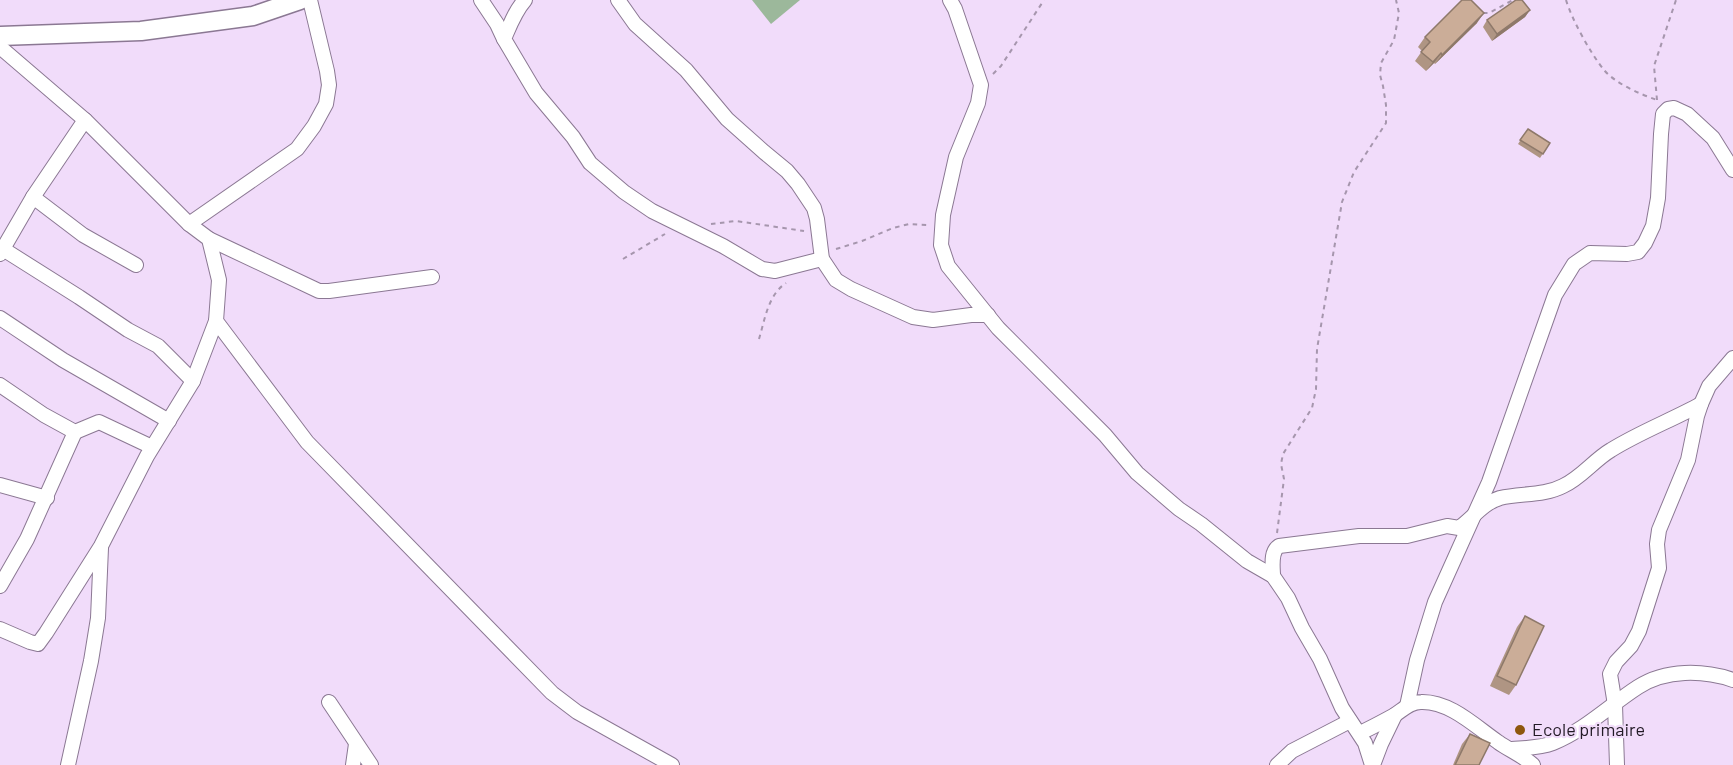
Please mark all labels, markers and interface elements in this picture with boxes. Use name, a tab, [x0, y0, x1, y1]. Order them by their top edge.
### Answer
place label: Ecole primaire	[1532, 718, 1645, 740]
marker: Ecole primaire	[1513, 723, 1527, 737]

